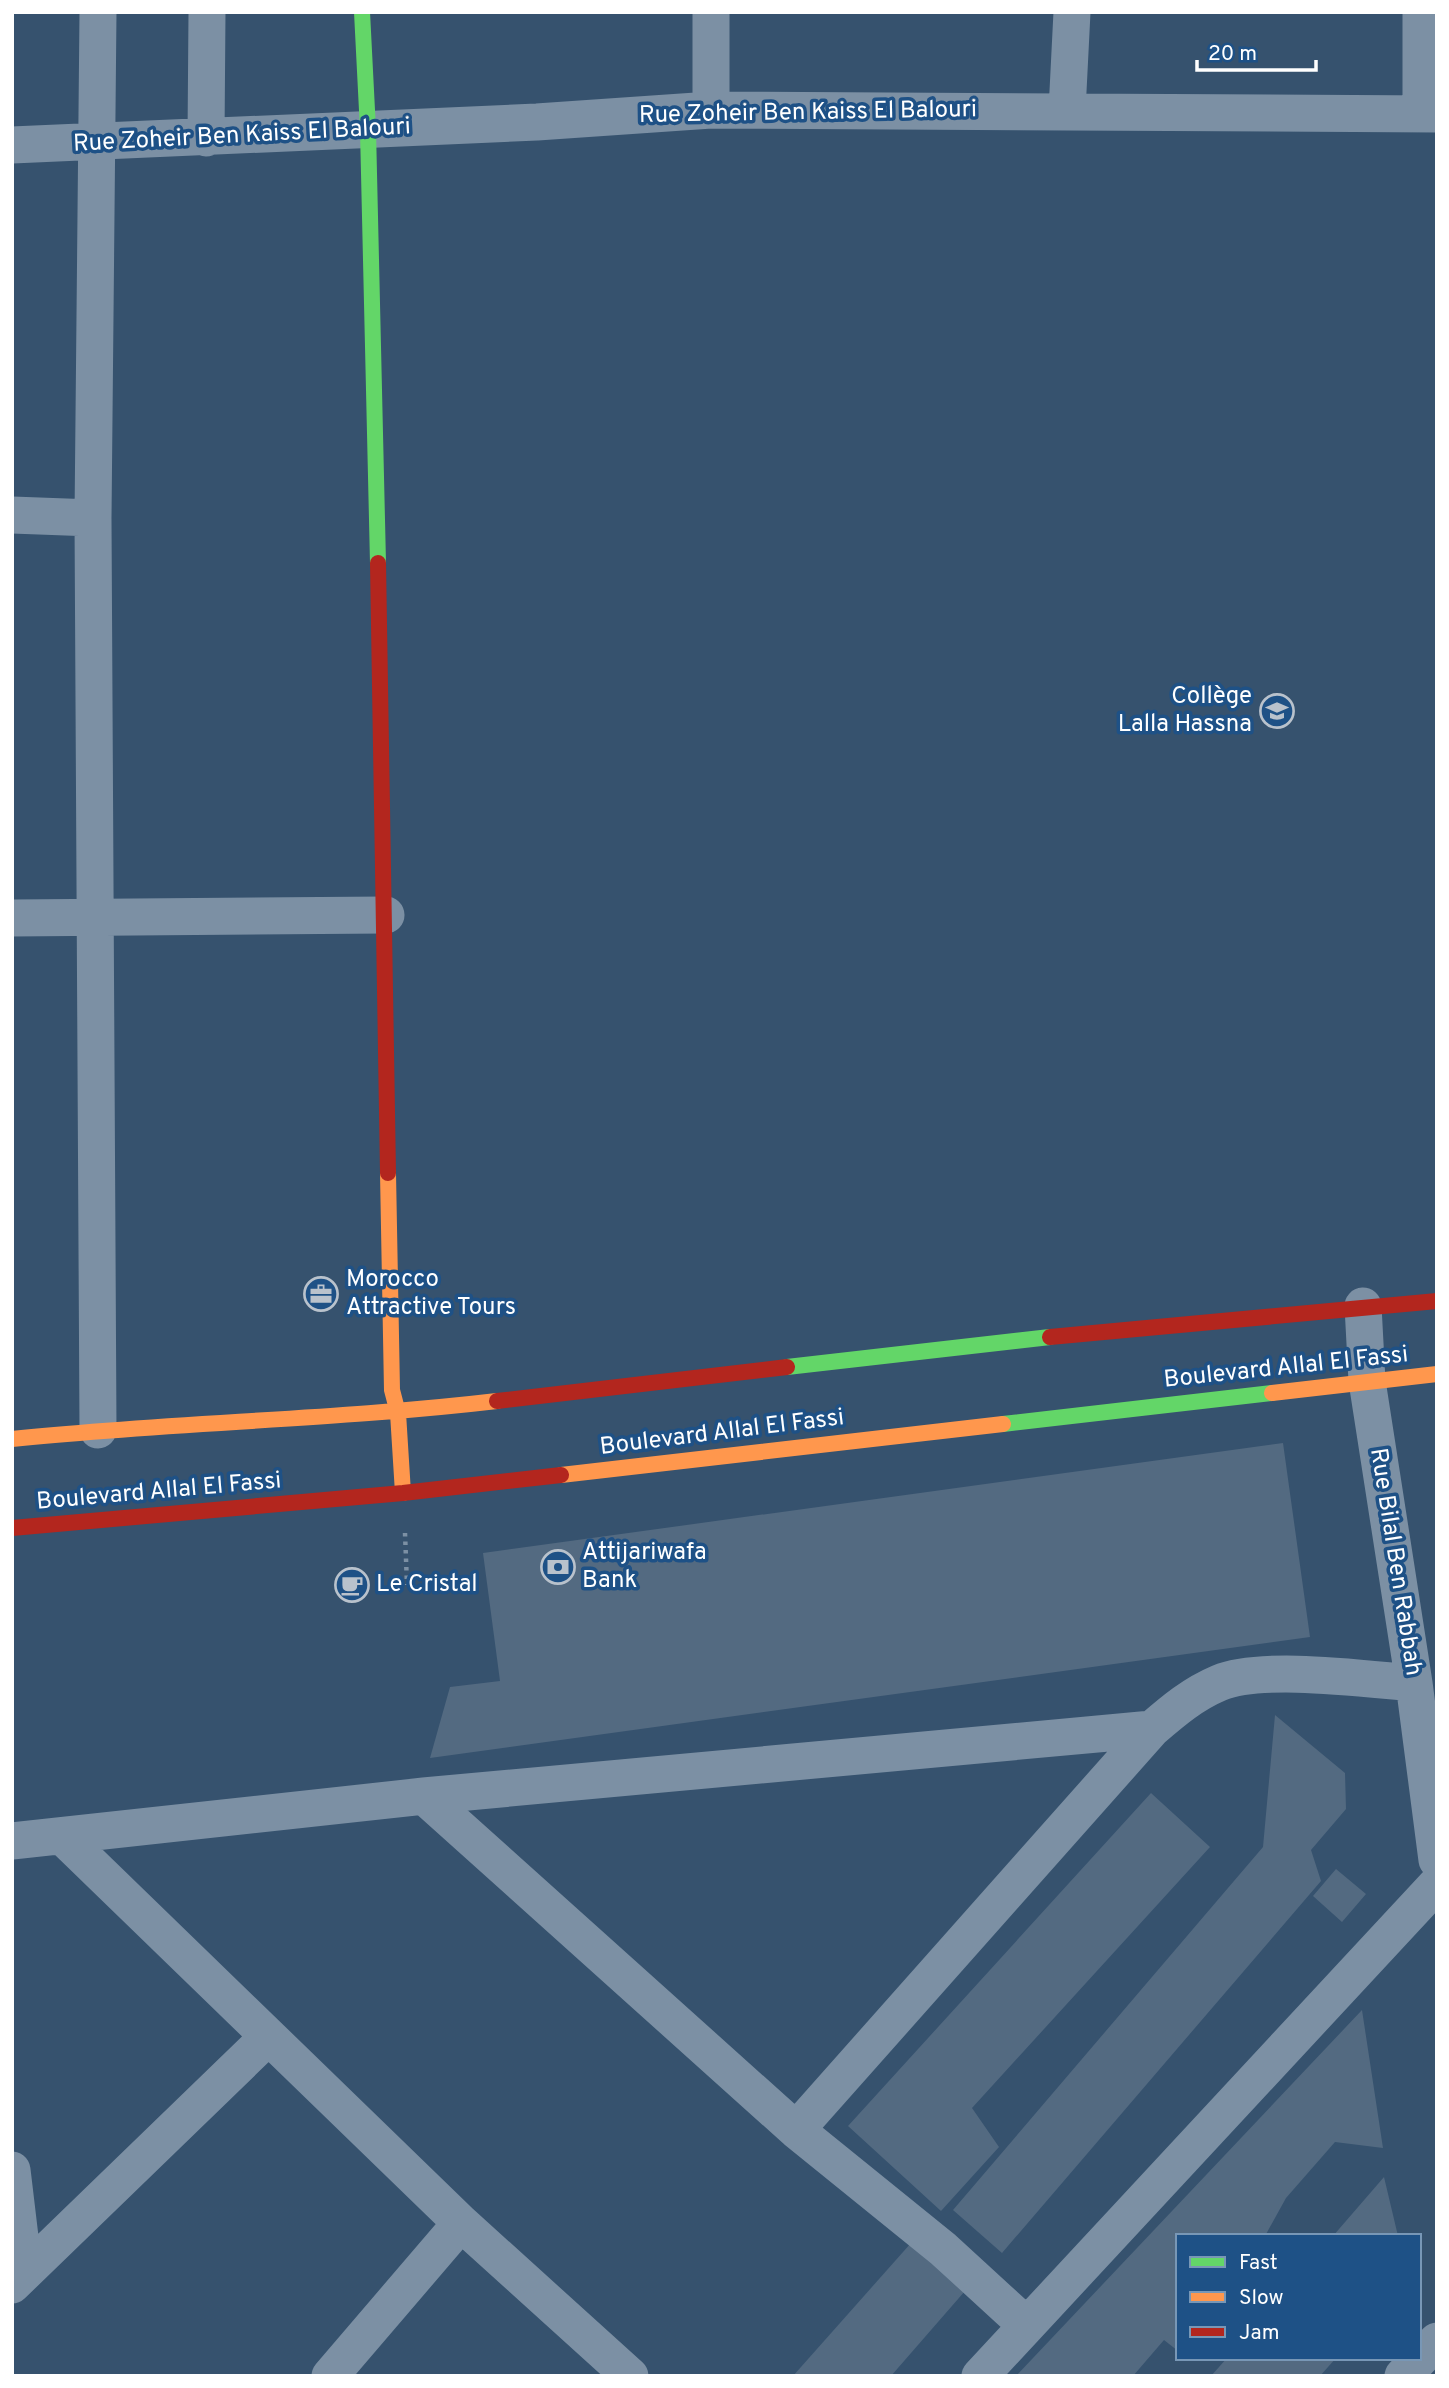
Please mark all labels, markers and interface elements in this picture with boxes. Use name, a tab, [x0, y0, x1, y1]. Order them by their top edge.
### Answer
scale bar	[1197, 28, 1316, 72]
text: 20 m	[1208, 41, 1257, 68]
street label: Rue Zoheir Ben Kaiss El Balouri	[639, 95, 977, 131]
street label: Rue Zoheir Ben Kaiss El Balouri	[72, 112, 412, 160]
place label: Collège Lalla Hassna	[1118, 682, 1252, 740]
school or university icon: Collège Lalla Hassna	[1258, 692, 1296, 730]
place label: Morocco Attractive Tours	[346, 1265, 516, 1323]
office icon: Morocco Attractive Tours	[302, 1275, 340, 1313]
street label: Boulevard Allal El Fassi	[1162, 1340, 1410, 1396]
street label: Boulevard Allal El Fassi	[598, 1403, 846, 1463]
street label: Rue Bilal Ben Rabbah	[1362, 1446, 1428, 1678]
street label: Boulevard Allal El Fassi	[35, 1466, 283, 1518]
place label: Attijariwafa Bank	[582, 1538, 707, 1596]
bank icon: Attijariwafa Bank	[539, 1548, 577, 1586]
cafe icon: Le Cristal	[333, 1566, 371, 1604]
place label: Le Cristal	[376, 1570, 478, 1600]
legend	[1176, 2234, 1421, 2360]
text: Fast	[1239, 2250, 1278, 2277]
text: Slow	[1239, 2285, 1284, 2312]
text: Jam	[1239, 2320, 1280, 2347]

